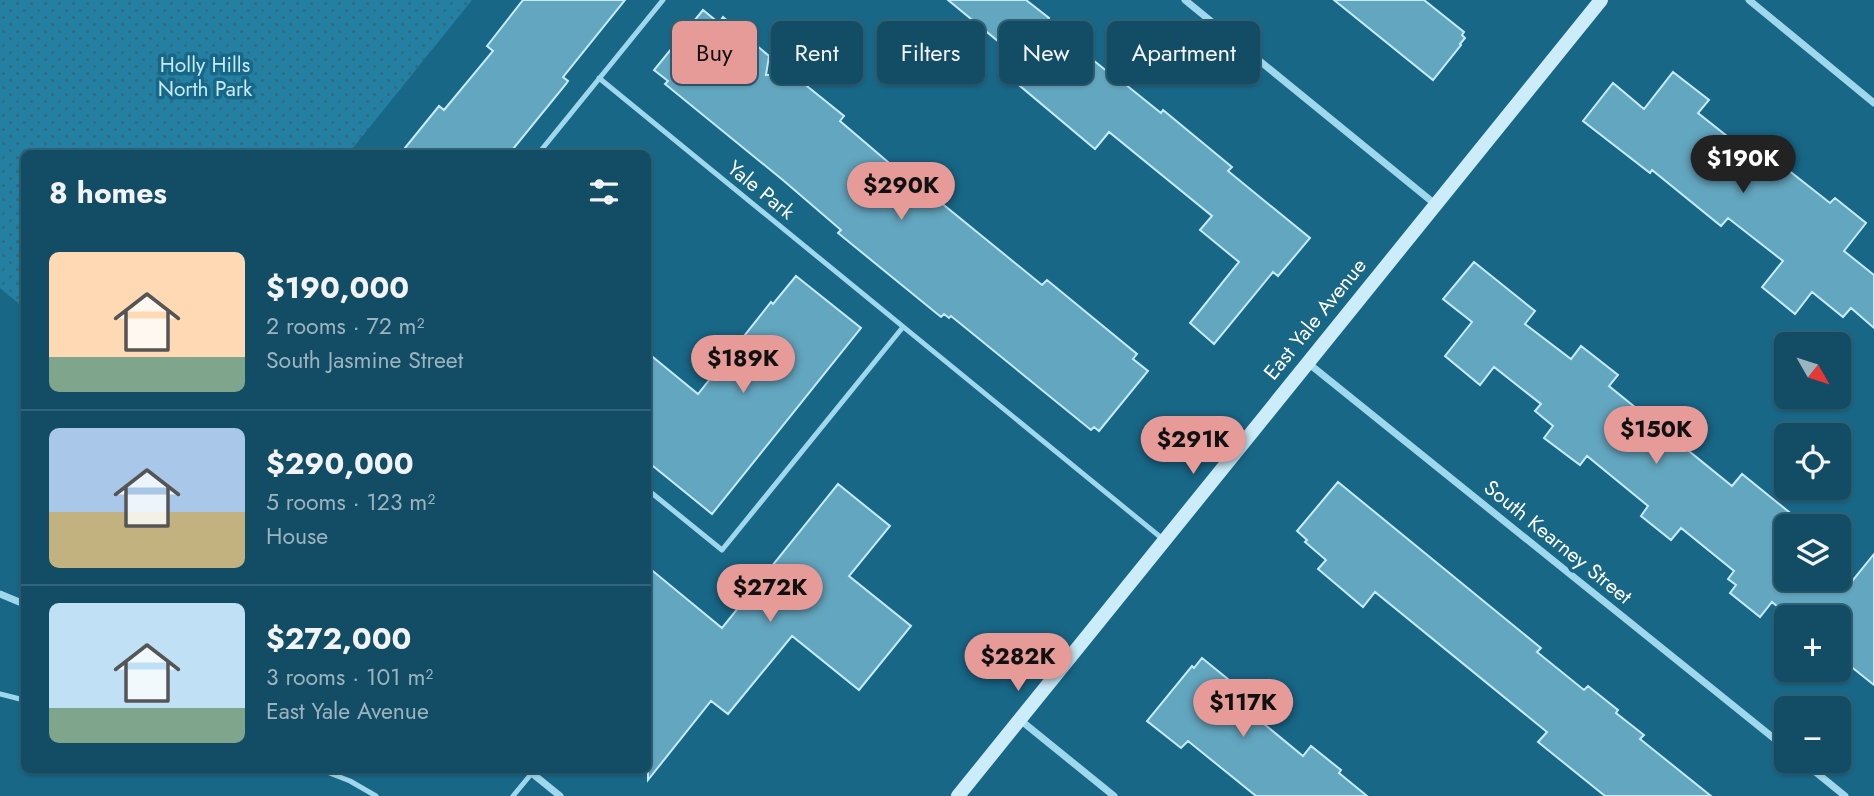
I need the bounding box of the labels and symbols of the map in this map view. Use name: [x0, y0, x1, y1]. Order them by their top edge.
park label: Holly Hills North Park: [158, 50, 253, 104]
pin: $190K: [1694, 136, 1792, 195]
street label: Yale Park: [721, 153, 802, 227]
pin: $290K: [852, 162, 950, 222]
street label: East Yale Avenue: [1257, 252, 1374, 386]
north arrow: [1774, 332, 1852, 410]
pin: $189K: [694, 336, 792, 395]
pin: $150K: [1607, 406, 1705, 466]
pin: $291K: [1144, 416, 1242, 476]
street label: South Kearney Street: [1477, 473, 1639, 611]
pin: $272K: [721, 564, 819, 624]
pin: $282K: [969, 634, 1067, 693]
pin: $117K: [1194, 680, 1292, 739]

